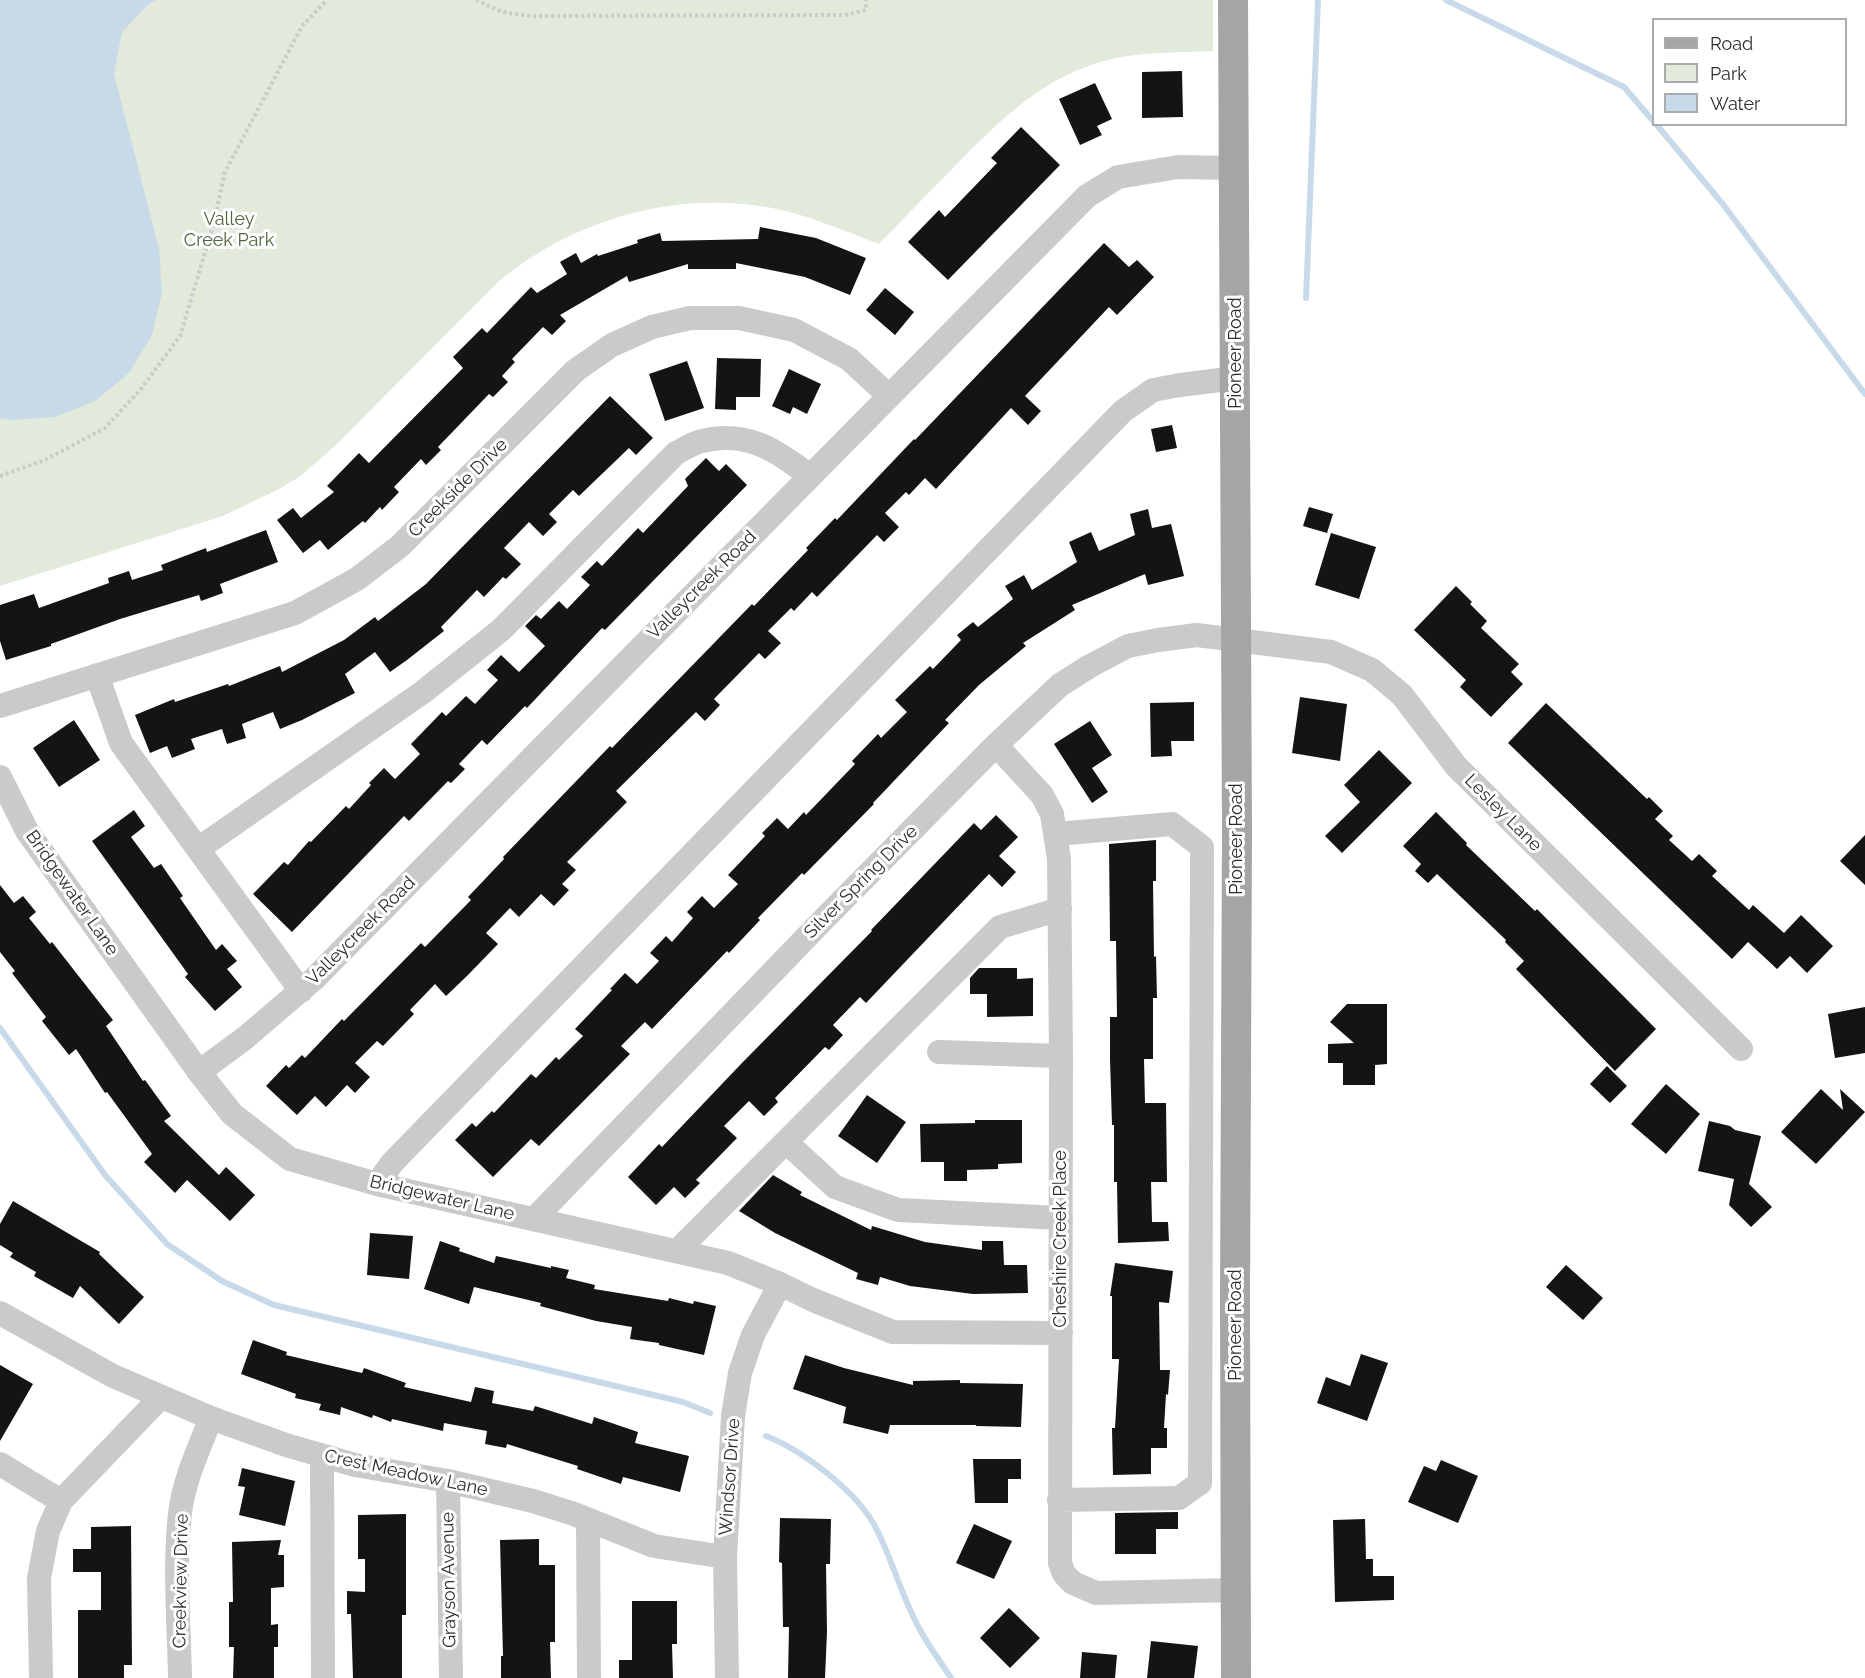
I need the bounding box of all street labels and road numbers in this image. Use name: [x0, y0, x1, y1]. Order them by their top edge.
street label: Pioneer Road: [1225, 297, 1247, 409]
street label: Creekside Drive: [404, 434, 512, 542]
street label: Valleycreek Road: [643, 526, 761, 644]
street label: Lesley Lane: [1460, 770, 1546, 856]
street label: Pioneer Road: [1226, 783, 1248, 895]
street label: Silver Spring Drive: [800, 821, 922, 943]
street label: Bridgewater Lane: [21, 826, 123, 960]
street label: Valleycreek Road: [302, 872, 420, 990]
street label: Cheshire Creek Place: [1050, 1150, 1072, 1328]
street label: Bridgewater Lane: [368, 1171, 516, 1225]
street label: Pioneer Road: [1225, 1269, 1247, 1381]
street label: Windsor Drive: [715, 1418, 745, 1536]
street label: Crest Meadow Lane: [322, 1445, 490, 1501]
street label: Grayson Avenue: [437, 1512, 461, 1648]
street label: Creekview Drive: [169, 1513, 193, 1649]

